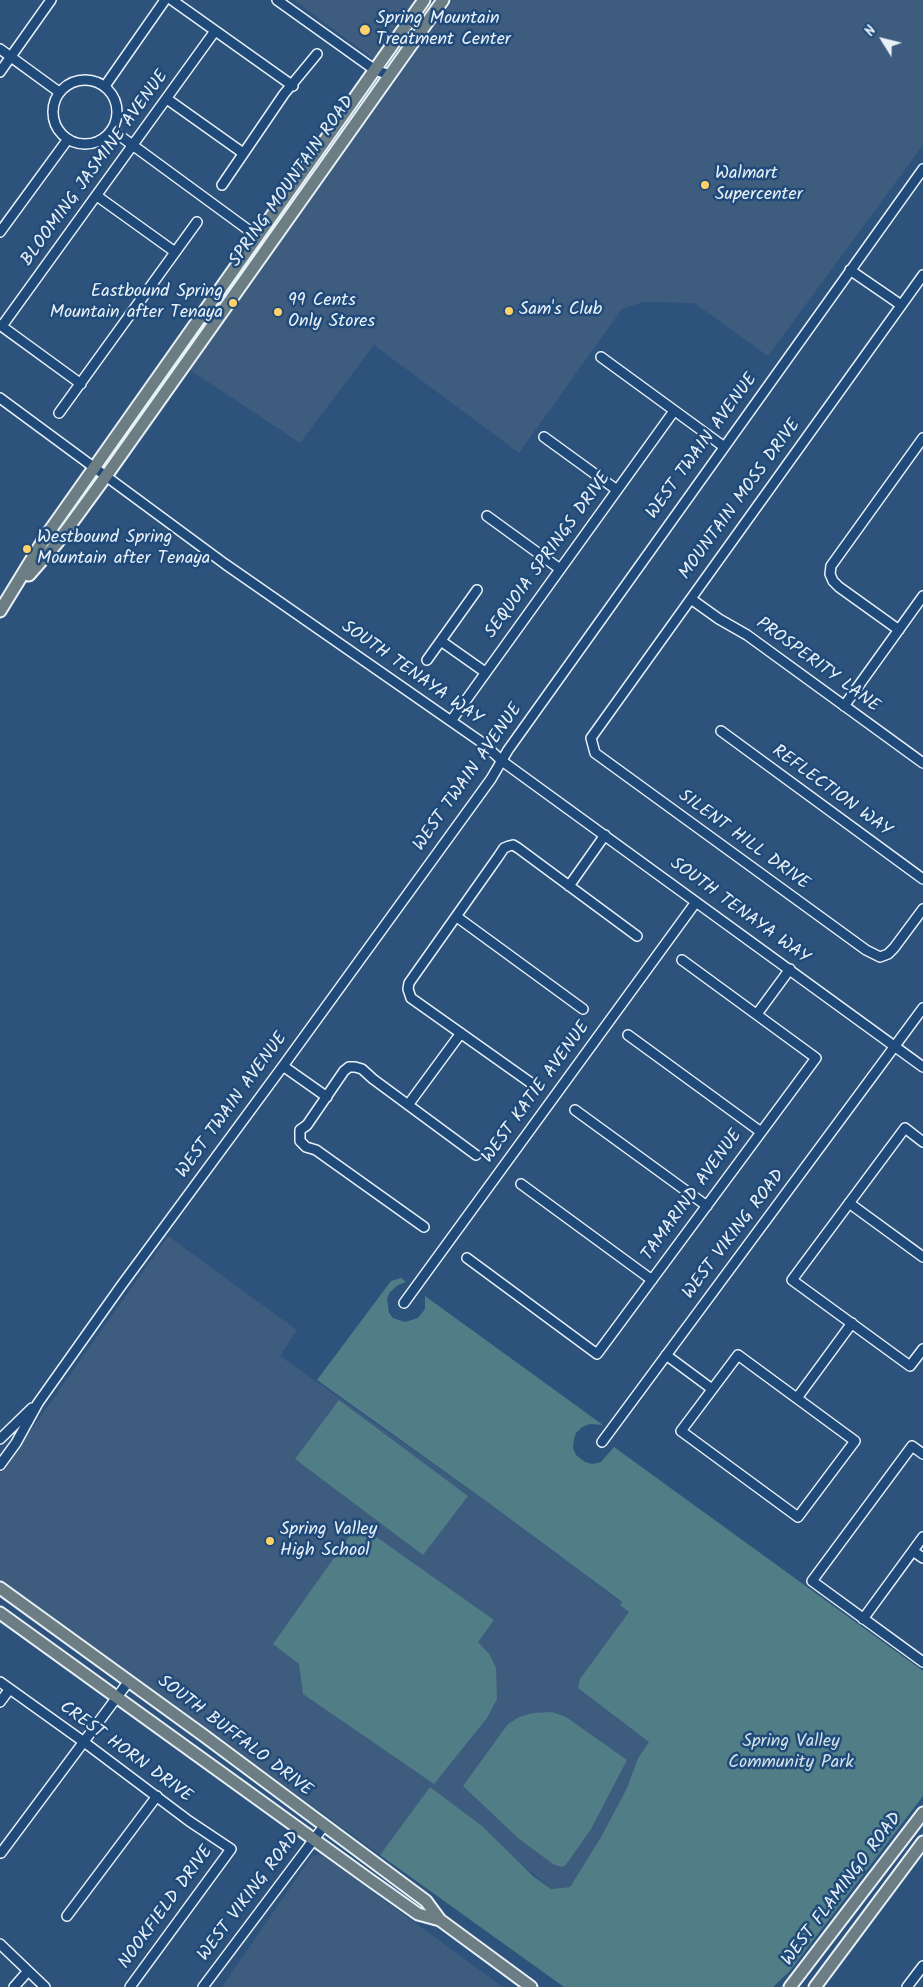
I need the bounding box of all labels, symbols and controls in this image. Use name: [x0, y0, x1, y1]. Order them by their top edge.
place label: Spring Mountain Treatment Center: [376, 9, 511, 52]
north arrow: [858, 15, 908, 65]
text: N: [859, 21, 882, 41]
marker: Spring Mountain Treatment Center: [358, 23, 372, 37]
street label: BLOOMING JASMINE AVENUE: [18, 67, 174, 271]
street label: SPRING MOUNTAIN ROAD: [226, 92, 360, 272]
place label: Walmart Supercenter: [715, 164, 803, 206]
marker: Walmart Supercenter: [699, 179, 711, 191]
place label: Eastbound Spring Mountain after Tenaya: [50, 282, 223, 324]
place label: 99 Cents Only Stores: [288, 291, 375, 334]
marker: Eastbound Spring Mountain after Tenaya: [227, 297, 239, 309]
place label: Sam's Club: [519, 300, 602, 322]
marker: Sam's Club: [503, 305, 515, 317]
marker: 99 Cents Only Stores: [272, 306, 284, 318]
street label: WEST TWAIN AVENUE: [643, 370, 763, 524]
street label: MOUNTAIN MOSS DRIVE: [676, 416, 806, 584]
street label: SEQUOIA SPRINGS DRIVE: [481, 469, 617, 643]
place label: Westbound Spring Mountain after Tenaya: [37, 528, 210, 570]
marker: Westbound Spring Mountain after Tenaya: [21, 543, 33, 555]
street label: PROSPERITY LANE: [751, 614, 883, 718]
street label: SOUTH TENAYA WAY: [336, 617, 486, 731]
street label: WEST TWAIN AVENUE: [410, 700, 528, 856]
street label: REFLECTION WAY: [767, 741, 895, 843]
street label: SILENT HILL DRIVE: [673, 786, 813, 896]
street label: SOUTH TENAYA WAY: [665, 854, 813, 970]
street label: WEST KATIE AVENUE: [478, 1018, 596, 1168]
street label: WEST TWAIN AVENUE: [173, 1029, 293, 1183]
street label: TAMARIND AVENUE: [638, 1126, 748, 1266]
street label: WEST VIKING ROAD: [679, 1166, 791, 1304]
place label: Spring Valley High School: [280, 1520, 377, 1562]
marker: Spring Valley High School: [264, 1535, 276, 1547]
street label: SOUTH BUFFALO DRIVE: [152, 1672, 316, 1802]
street label: CREST HORN DRIVE: [54, 1698, 196, 1808]
park label: Spring Valley Community Park: [728, 1732, 854, 1775]
street label: WEST FLAMINGO ROAD: [778, 1809, 908, 1971]
street label: WEST VIKING ROAD: [194, 1828, 306, 1966]
street label: NOOKFIELD DRIVE: [115, 1842, 219, 1974]

